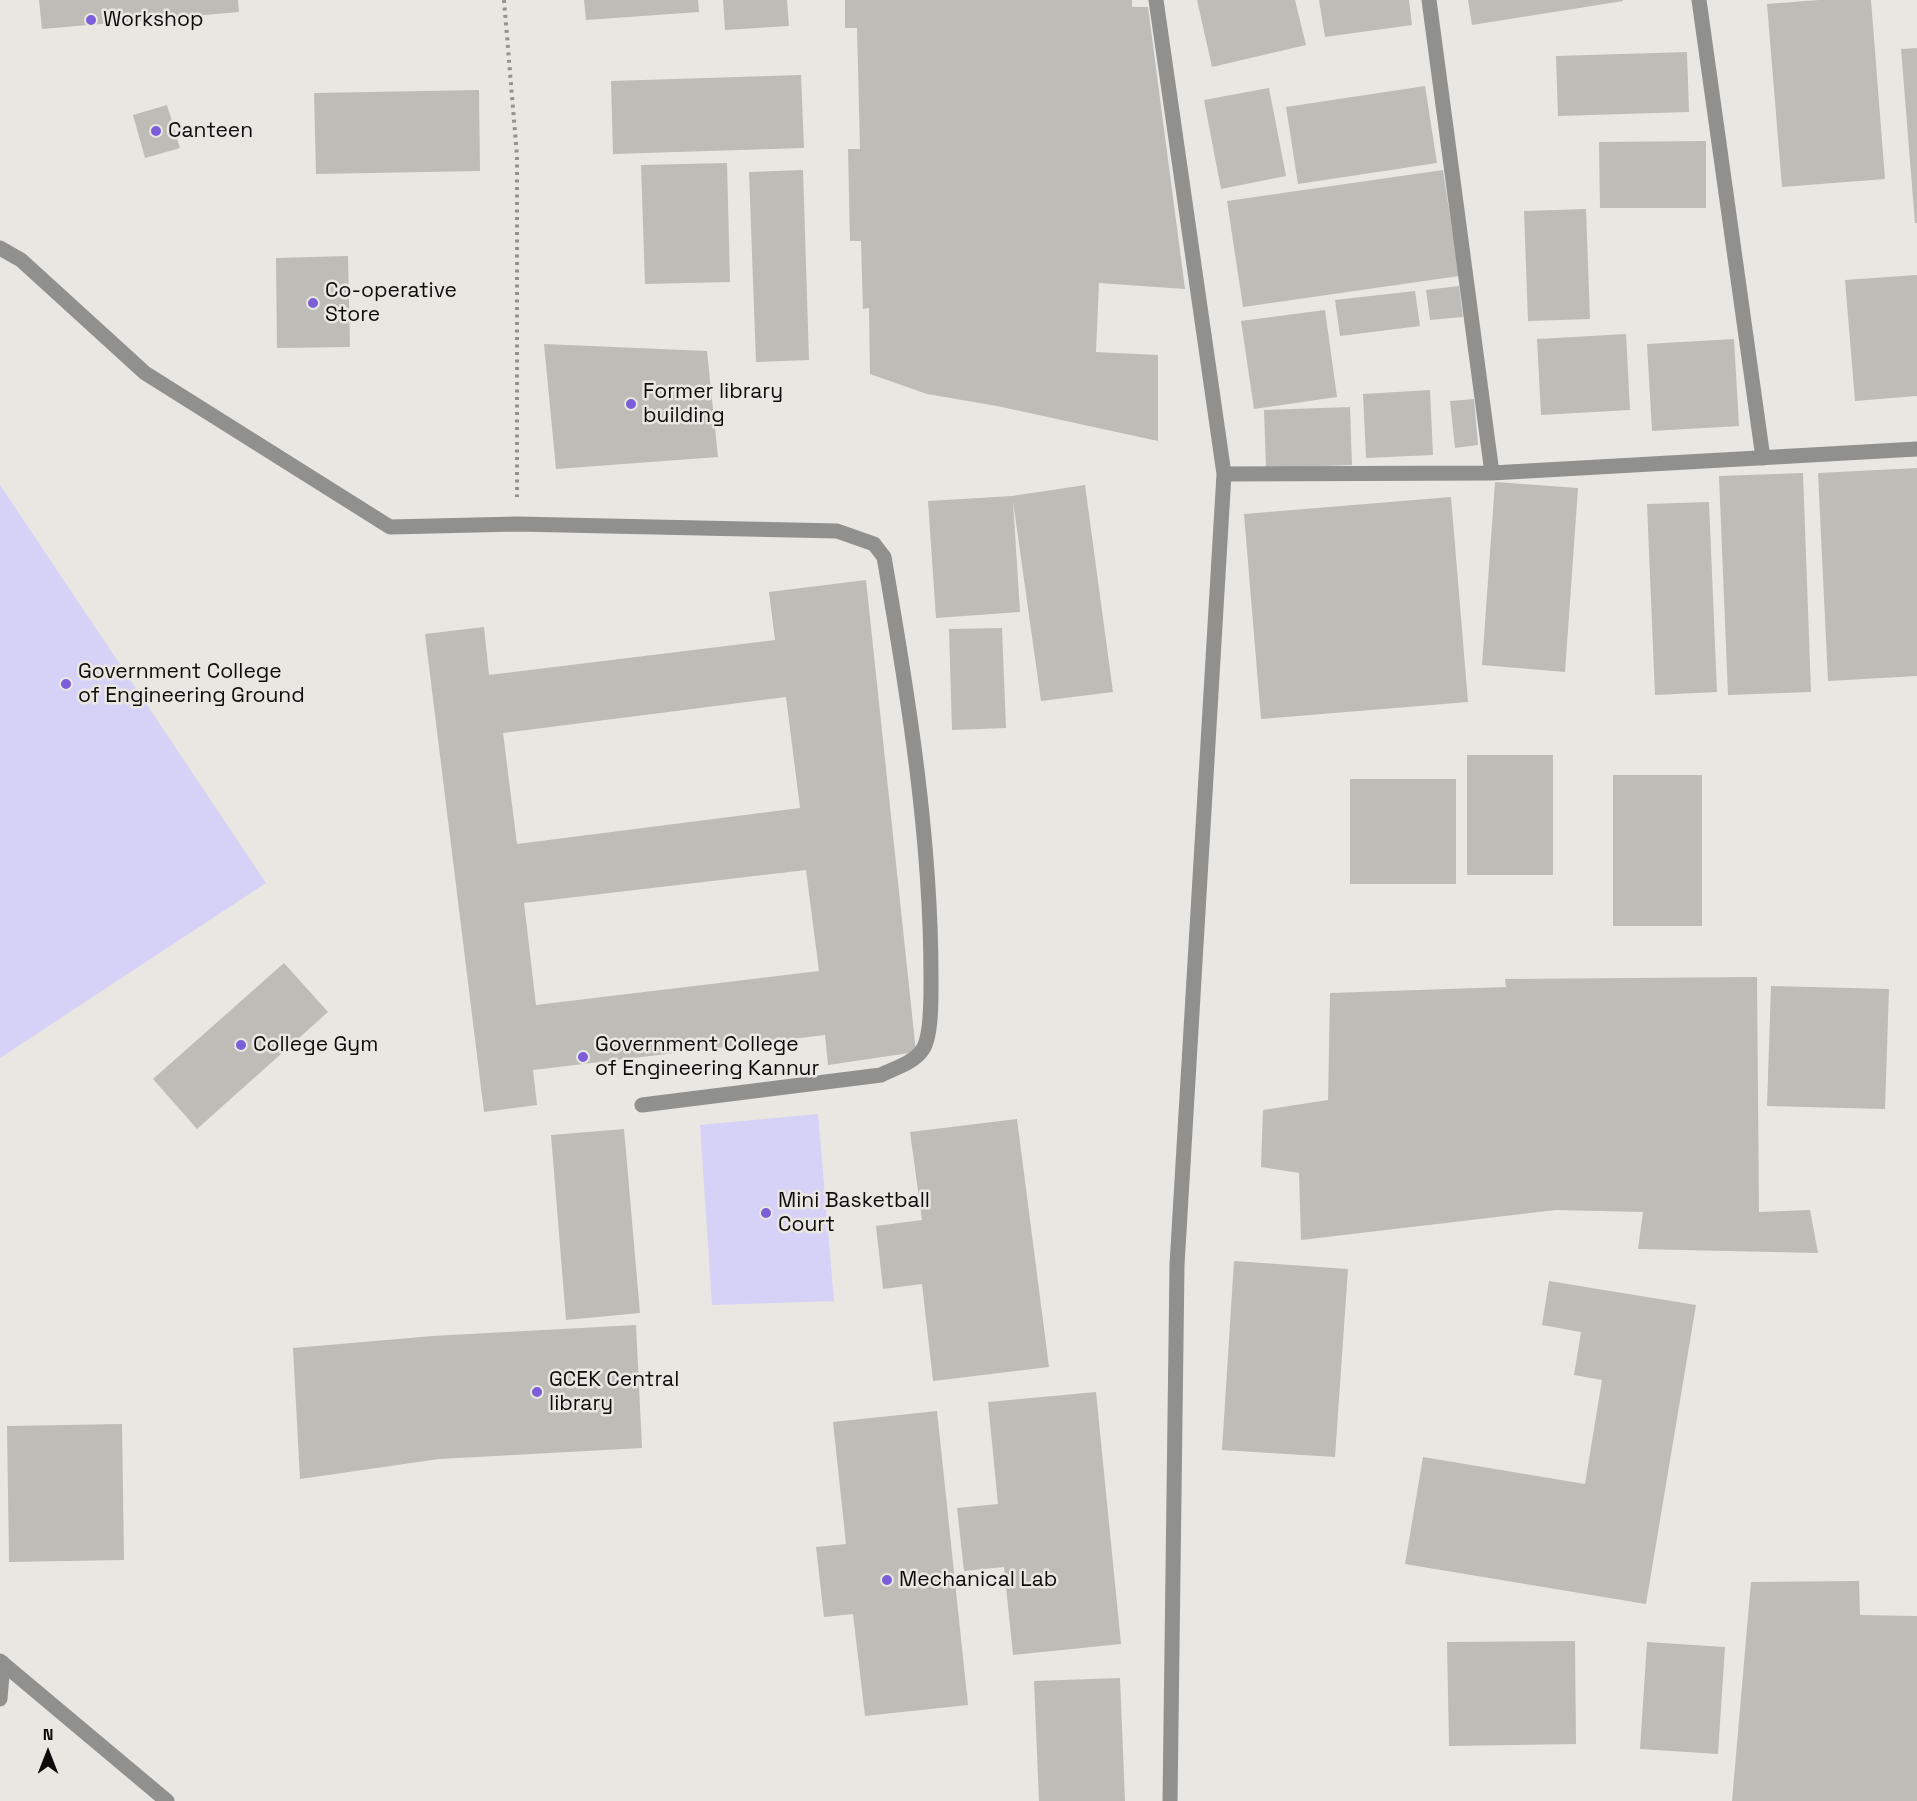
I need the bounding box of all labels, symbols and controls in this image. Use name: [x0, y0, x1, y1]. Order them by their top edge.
place label: Workshop: [103, 7, 203, 33]
marker: Workshop: [84, 13, 98, 27]
place label: Canteen: [168, 118, 253, 144]
marker: Canteen: [149, 124, 163, 138]
place label: Co-operative Store: [325, 278, 457, 328]
marker: Co-operative Store: [306, 296, 320, 310]
place label: Former library building: [643, 379, 783, 429]
marker: Former library building: [624, 397, 638, 411]
place label: Government College of Engineering Ground: [78, 659, 305, 709]
marker: Government College of Engineering Ground: [59, 677, 73, 691]
place label: College Gym: [253, 1032, 378, 1058]
place label: Government College of Engineering Kannur: [595, 1032, 819, 1082]
marker: College Gym: [234, 1038, 248, 1052]
marker: Government College of Engineering Kannur: [576, 1050, 590, 1064]
place label: Mini Basketball Court: [778, 1188, 930, 1238]
marker: Mini Basketball Court: [759, 1206, 773, 1220]
place label: GCEK Central library: [549, 1367, 679, 1417]
marker: GCEK Central library: [530, 1385, 544, 1399]
place label: Mechanical Lab: [899, 1567, 1057, 1593]
marker: Mechanical Lab: [880, 1573, 894, 1587]
north arrow: [18, 1723, 78, 1783]
text: N: [43, 1724, 53, 1745]

